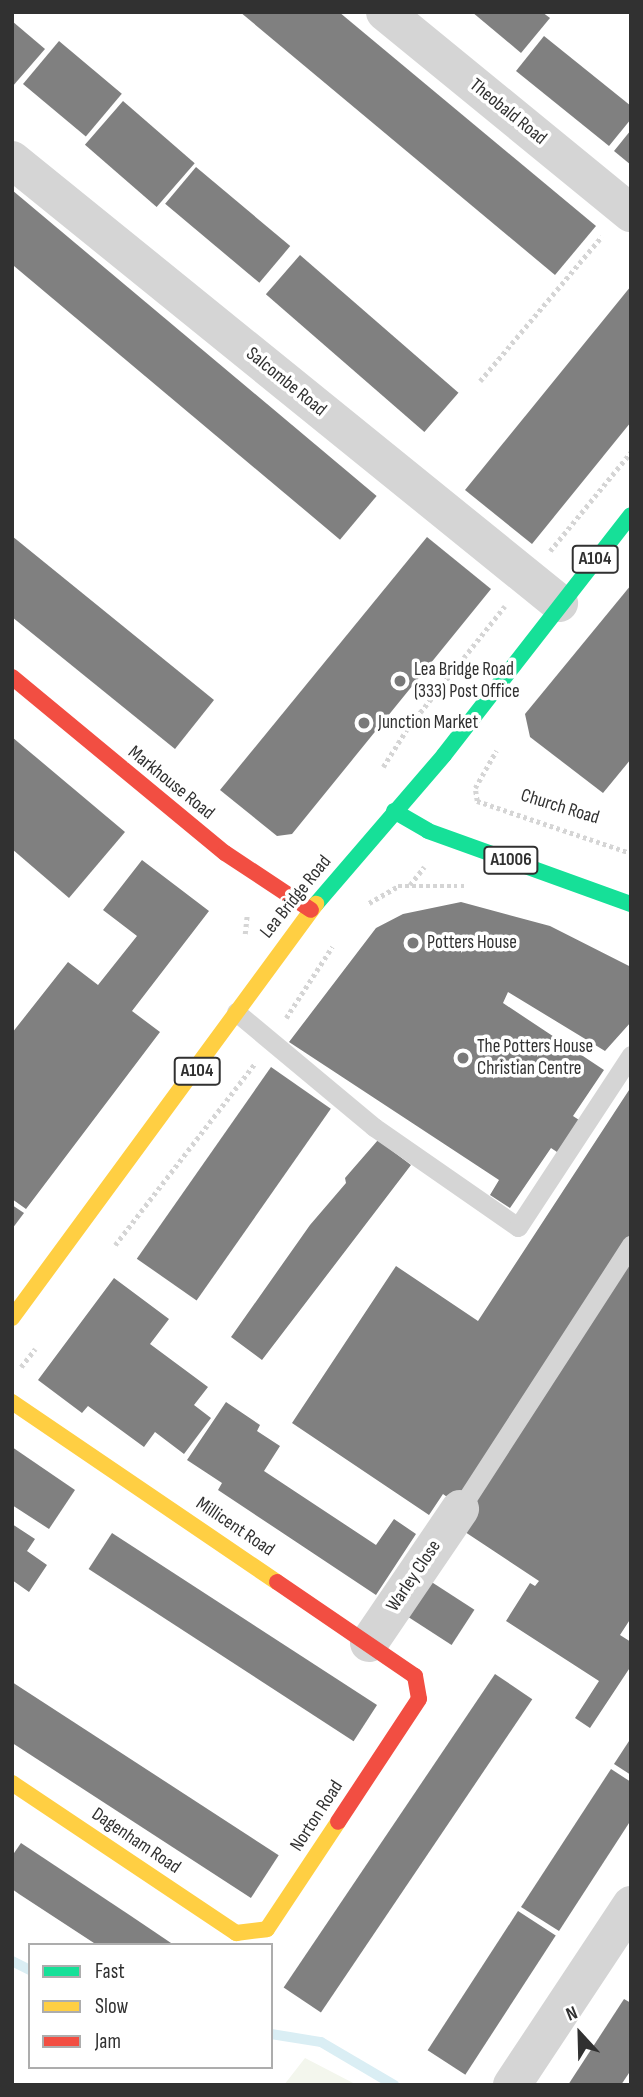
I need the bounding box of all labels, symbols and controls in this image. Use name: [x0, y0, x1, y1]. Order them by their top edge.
street label: Theobald Road: [465, 74, 551, 150]
street label: Salcombe Road: [241, 343, 331, 421]
road number: A104: [570, 544, 620, 574]
place label: Lea Bridge Road (333) Post Office: [414, 659, 520, 703]
marker: Lea Bridge Road (333) Post Office: [392, 673, 408, 689]
place label: Junction Market: [378, 712, 478, 734]
marker: Junction Market: [356, 715, 372, 731]
street label: Markhouse Road: [123, 741, 219, 825]
street label: Church Road: [518, 784, 602, 830]
road number: A1006: [483, 846, 539, 874]
street label: Lea Bridge Road: [256, 851, 336, 943]
place label: Potters House: [427, 932, 517, 954]
marker: Potters House: [405, 935, 421, 951]
place label: The Potters House Christian Centre: [477, 1036, 593, 1080]
marker: The Potters House Christian Centre: [455, 1050, 471, 1066]
road number: A104: [172, 1056, 222, 1086]
street label: Millicent Road: [191, 1492, 279, 1562]
street label: Warley Close: [382, 1536, 446, 1616]
street label: Norton Road: [286, 1776, 348, 1856]
street label: Dagenham Road: [87, 1803, 185, 1879]
legend: [28, 1943, 273, 2069]
text: Fast: [95, 1959, 125, 1984]
text: Slow: [95, 1994, 128, 2019]
north arrow: [545, 1999, 615, 2069]
text: N: [563, 2002, 581, 2027]
text: Jam: [95, 2029, 121, 2054]

